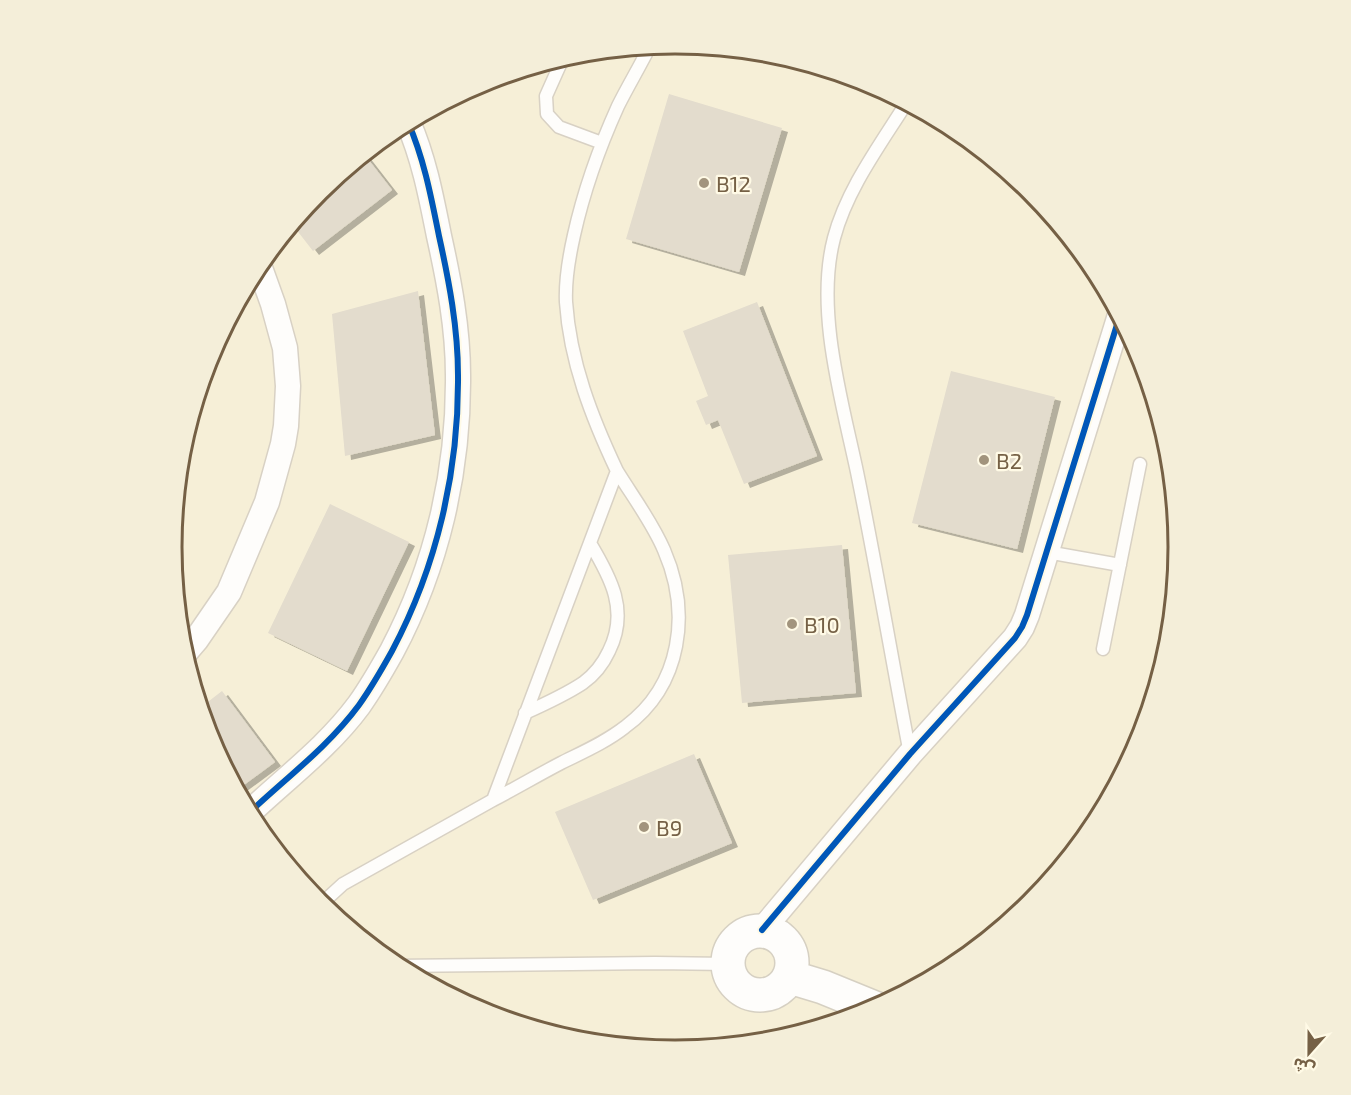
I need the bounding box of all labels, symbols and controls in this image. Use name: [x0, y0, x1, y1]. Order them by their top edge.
place label: B12: [716, 170, 751, 196]
marker: B12: [697, 176, 711, 190]
place label: B2: [996, 447, 1022, 473]
marker: B2: [977, 453, 991, 467]
place label: B10: [804, 611, 840, 637]
marker: B10: [785, 617, 799, 631]
place label: B9: [656, 814, 682, 840]
marker: B9: [637, 820, 651, 834]
north arrow: [1279, 1023, 1339, 1083]
text: ش: [1290, 1054, 1317, 1080]

